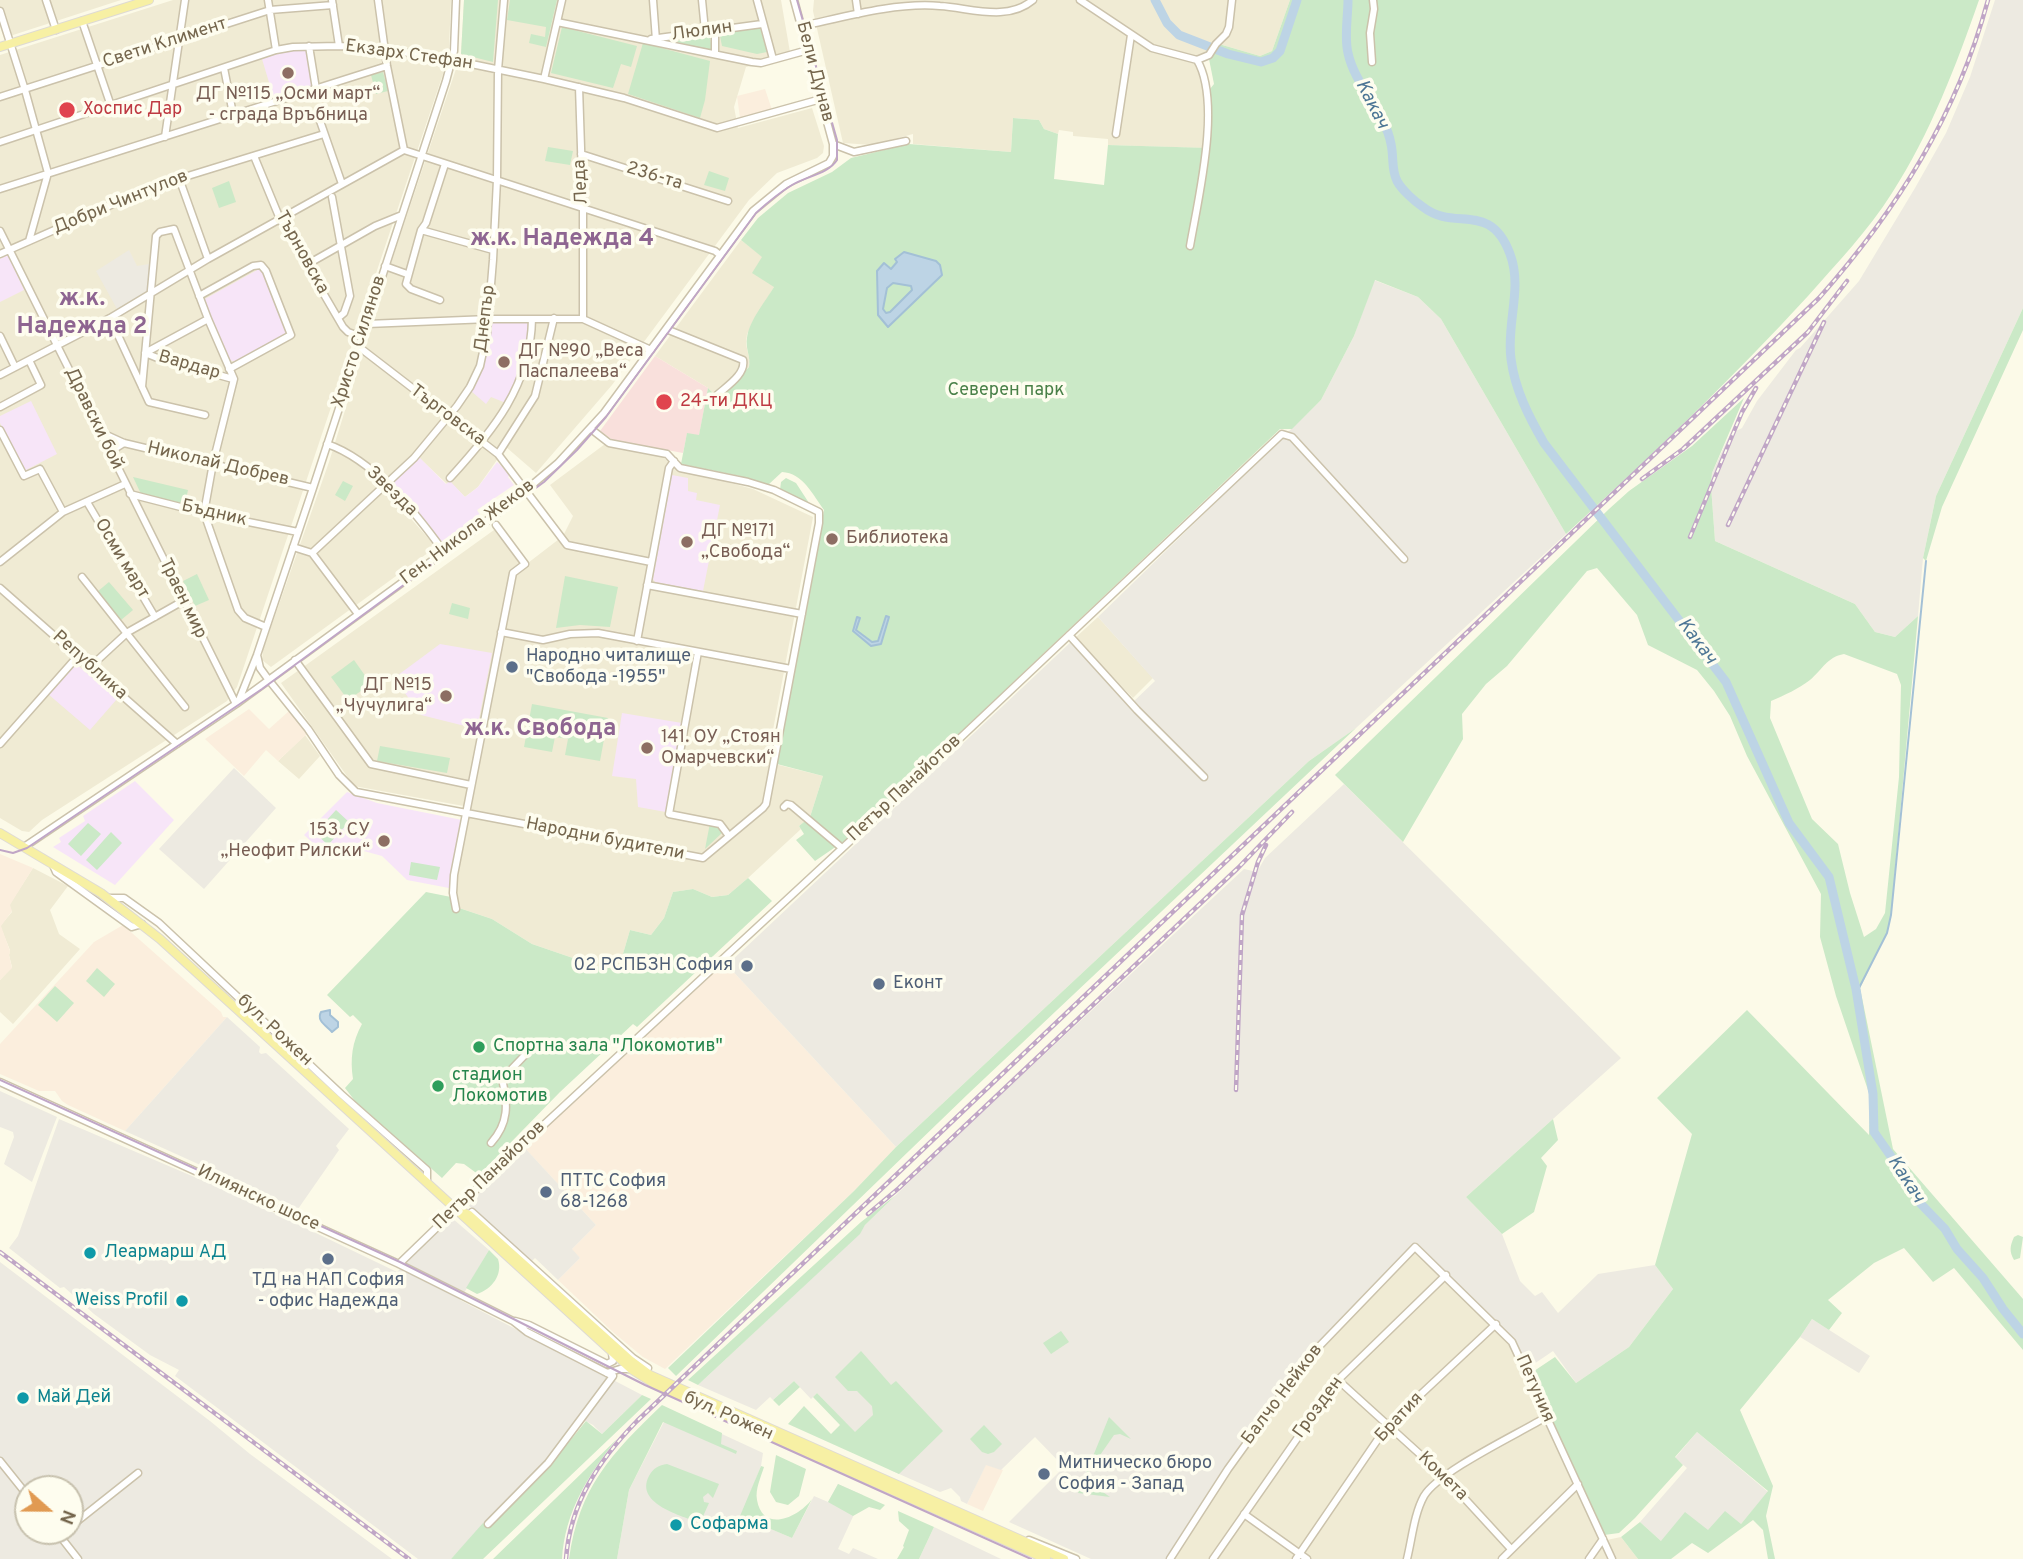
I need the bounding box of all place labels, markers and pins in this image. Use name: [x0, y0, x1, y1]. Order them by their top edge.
marker: ДГ №115 „Осми март“ - сграда Връбница: [280, 65, 296, 81]
place label: ДГ №115 „Осми март“ - сграда Връбница: [196, 84, 380, 126]
place label: Хоспис Дар: [83, 99, 182, 121]
marker: Хоспис Дар: [57, 100, 77, 120]
place label: ДГ №90 „Веса Паспалеева“: [518, 341, 643, 384]
marker: ДГ №90 „Веса Паспалеева“: [496, 354, 512, 370]
place label: 24-ти ДКЦ: [680, 391, 773, 413]
marker: 24-ти ДКЦ: [654, 392, 674, 412]
place label: ДГ №171 „Свобода“: [701, 521, 790, 564]
place label: Библиотека: [846, 528, 948, 550]
marker: Библиотека: [824, 531, 840, 547]
marker: ДГ №171 „Свобода“: [679, 534, 695, 550]
place label: Народно читалище "Свобода -1955": [526, 646, 691, 688]
marker: Народно читалище "Свобода -1955": [504, 659, 520, 675]
place label: ДГ №15 „Чучулига“: [336, 675, 432, 718]
marker: ДГ №15 „Чучулига“: [438, 688, 454, 704]
place label: 141. ОУ „Стоян Омарчевски“: [661, 727, 781, 770]
marker: 141. ОУ „Стоян Омарчевски“: [639, 740, 655, 756]
place label: 153. СУ „Неофит Рилски“: [221, 820, 370, 862]
marker: 153. СУ „Неофит Рилски“: [376, 833, 392, 849]
place label: 02 РСПБЗН София: [574, 955, 733, 977]
marker: 02 РСПБЗН София: [739, 958, 755, 974]
place label: Еконт: [893, 973, 943, 995]
marker: Еконт: [871, 976, 887, 992]
place label: Спортна зала "Локомотив": [493, 1036, 723, 1058]
marker: Спортна зала "Локомотив": [471, 1039, 487, 1055]
place label: стадион Локомотив: [452, 1065, 548, 1108]
marker: стадион Локомотив: [430, 1078, 446, 1094]
place label: ПТТС София 68-1268: [560, 1171, 666, 1214]
marker: ПТТС София 68-1268: [538, 1184, 554, 1200]
place label: Леармарш АД: [104, 1242, 226, 1264]
marker: Леармарш АД: [82, 1245, 98, 1261]
marker: ТД на НАП София - офис Надежда: [320, 1251, 336, 1267]
place label: ТД на НАП София - офис Надежда: [252, 1270, 404, 1312]
place label: Weiss Profil: [75, 1290, 168, 1312]
marker: Weiss Profil: [174, 1293, 190, 1309]
place label: Май Дей: [37, 1387, 111, 1409]
marker: Май Дей: [15, 1390, 31, 1406]
place label: Митническо бюро София - Запад: [1058, 1453, 1212, 1496]
marker: Митническо бюро София - Запад: [1036, 1466, 1052, 1482]
place label: Софарма: [690, 1514, 768, 1536]
marker: Софарма: [668, 1517, 684, 1533]

